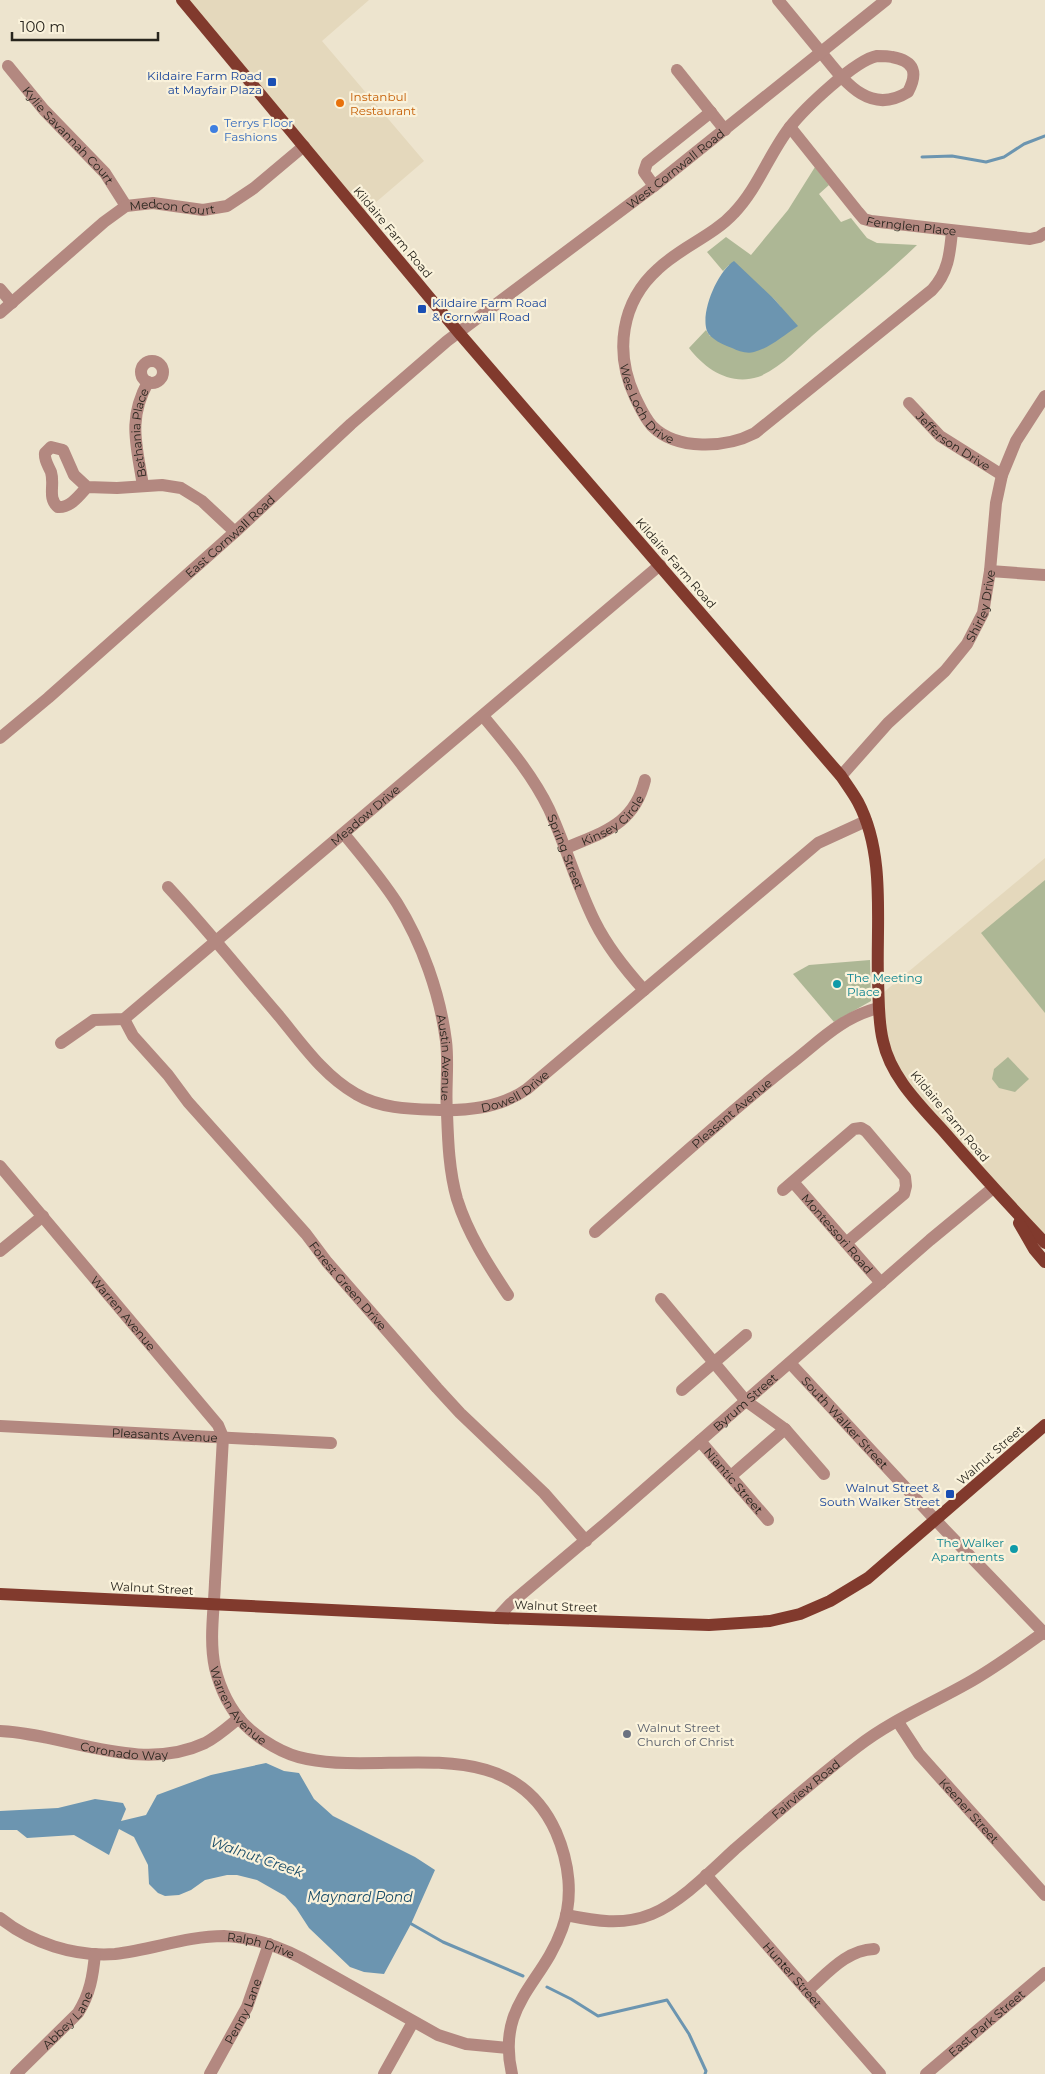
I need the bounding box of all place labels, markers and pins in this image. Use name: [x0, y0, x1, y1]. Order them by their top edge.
place label: Kildaire Farm Road at Mayfair Plaza: [147, 68, 262, 97]
marker: Kildaire Farm Road at Mayfair Plaza: [266, 76, 278, 88]
place label: Instanbul Restaurant: [350, 89, 416, 118]
marker: Instanbul Restaurant: [334, 97, 346, 109]
place label: Terrys Floor Fashions: [224, 115, 293, 144]
marker: Terrys Floor Fashions: [208, 123, 220, 135]
place label: Kildaire Farm Road & Cornwall Road: [432, 295, 547, 324]
marker: Kildaire Farm Road & Cornwall Road: [416, 303, 428, 315]
place label: The Meeting Place: [847, 970, 923, 999]
marker: The Meeting Place: [831, 978, 843, 990]
place label: Walnut Street & South Walker Street: [820, 1480, 940, 1509]
marker: Walnut Street & South Walker Street: [944, 1488, 956, 1500]
place label: The Walker Apartments: [932, 1535, 1004, 1564]
marker: The Walker Apartments: [1008, 1543, 1020, 1555]
place label: Walnut Street Church of Christ: [637, 1720, 734, 1749]
marker: Walnut Street Church of Christ: [621, 1728, 633, 1740]

